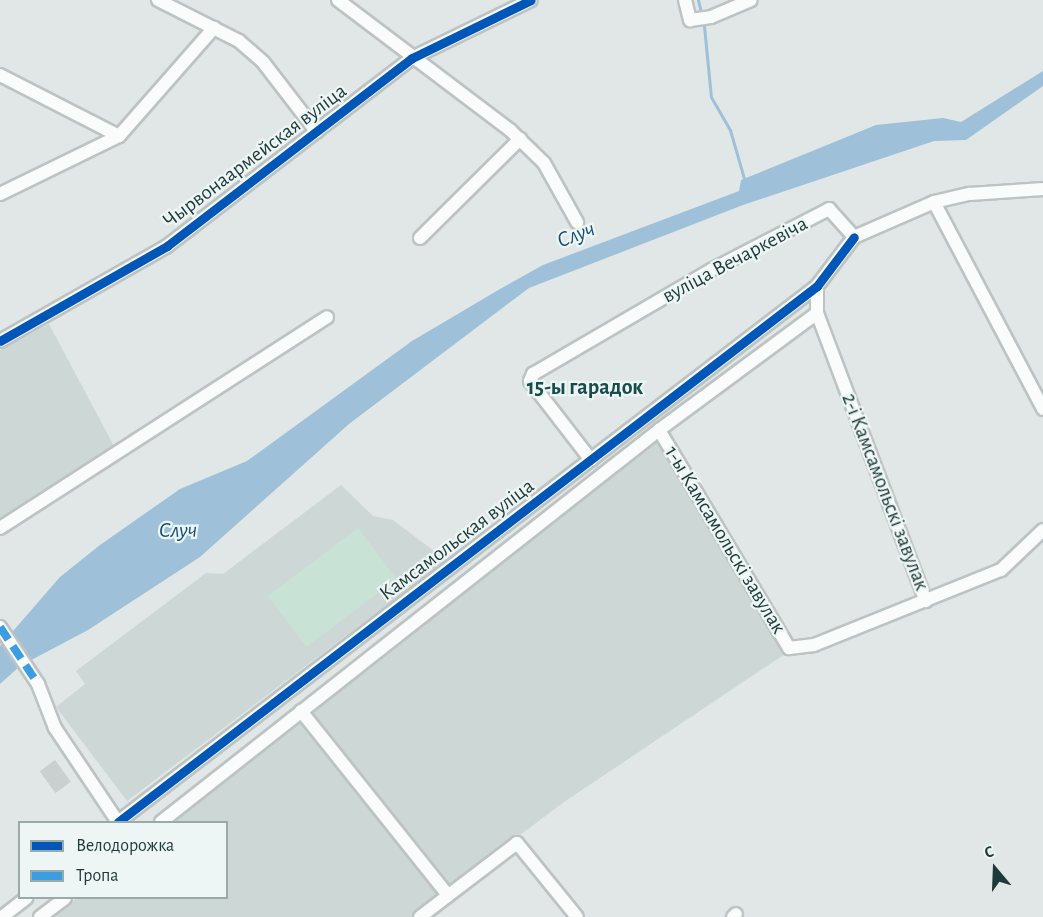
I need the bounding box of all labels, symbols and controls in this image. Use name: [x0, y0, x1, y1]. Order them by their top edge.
street label: Чырвонаармейская вуліца: [158, 79, 352, 233]
street label: вуліца Вечаркевіча: [658, 211, 812, 309]
water label: Случ: [553, 216, 599, 254]
district label: 15-ы гарадок: [527, 375, 643, 401]
street label: 2-і Камсамольскі завулак: [836, 390, 934, 594]
street label: 1-ы Камсамольскі завулак: [659, 441, 791, 639]
street label: Камсамольская вуліца: [375, 474, 539, 606]
water label: Случ: [159, 518, 197, 544]
legend: [18, 821, 228, 899]
text: Велодорожка: [76, 837, 174, 855]
north arrow: [965, 839, 1025, 899]
text: С: [982, 843, 996, 861]
text: Тропа: [76, 867, 119, 885]

